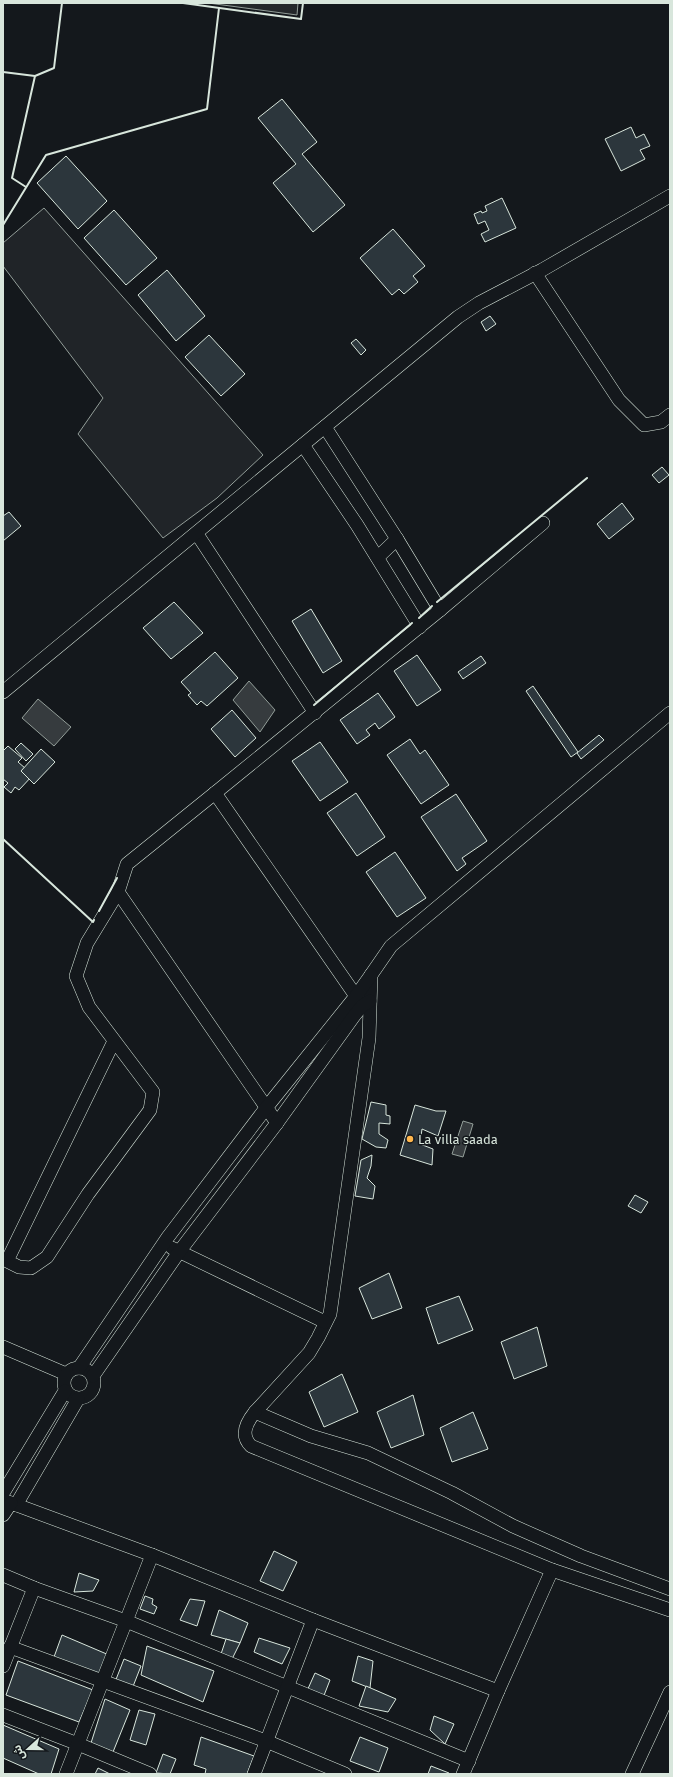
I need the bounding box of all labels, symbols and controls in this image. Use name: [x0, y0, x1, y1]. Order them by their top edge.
place label: La villa saada: [418, 1132, 498, 1147]
marker: La villa saada: [405, 1134, 415, 1144]
north arrow: [8, 1729, 48, 1769]
text: ش: [10, 1743, 28, 1762]

